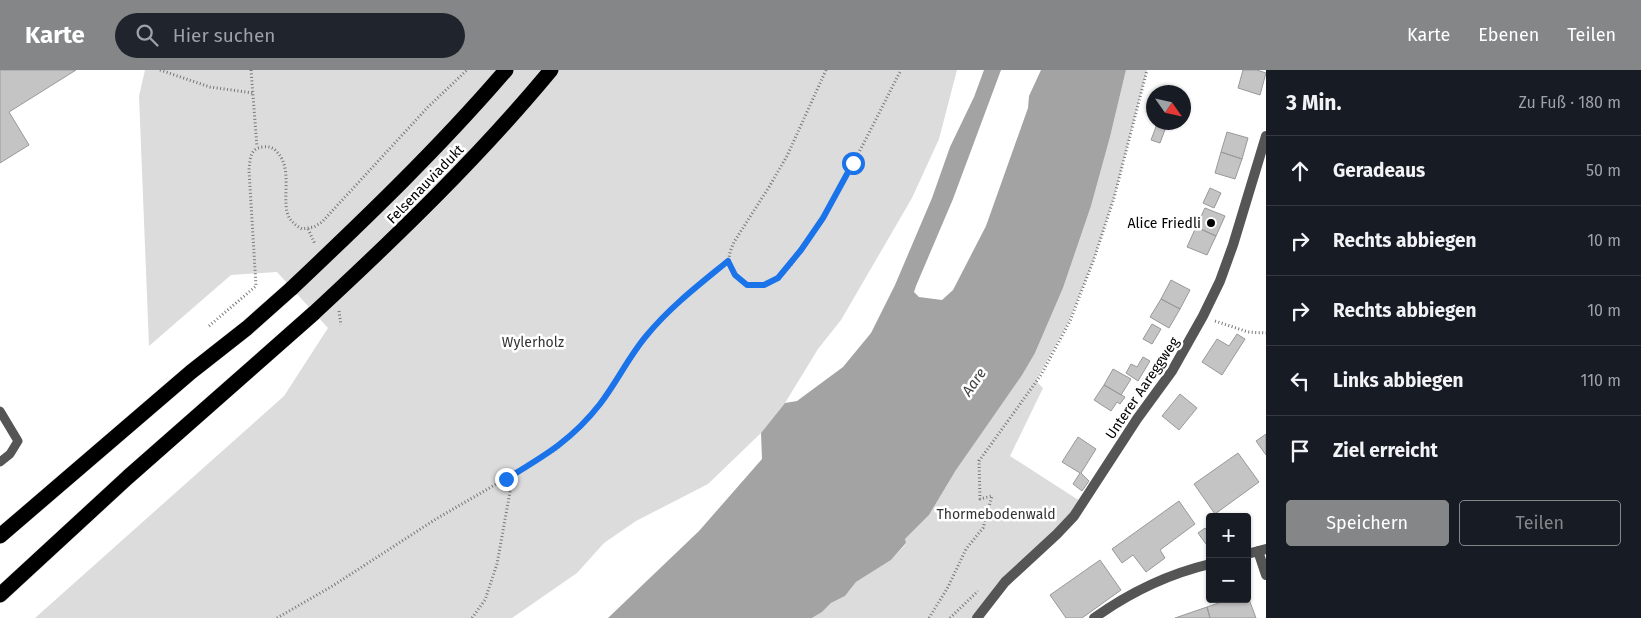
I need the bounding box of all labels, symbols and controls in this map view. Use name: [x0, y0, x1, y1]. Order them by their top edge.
search box: [115, 13, 465, 58]
text: Karte: [25, 21, 85, 49]
icon: search: [133, 21, 161, 49]
text: Hier suchen: [173, 24, 275, 47]
text: Karte: [1407, 24, 1450, 46]
text: Ebenen: [1478, 24, 1539, 46]
text: Teilen: [1567, 24, 1616, 46]
north arrow: [1146, 85, 1191, 130]
text: 3 Min.: [1286, 90, 1341, 116]
text: Zu Fuß · 180 m: [1518, 93, 1621, 112]
street label: Felsenauviadukt: [383, 141, 468, 227]
route start: [842, 152, 865, 175]
icon: ahead: [1286, 157, 1314, 185]
text: Geradeaus: [1333, 159, 1425, 182]
text: 50 m: [1586, 161, 1621, 180]
place label: Alice Friedli: [1127, 215, 1201, 232]
marker: Alice Friedli: [1205, 217, 1217, 229]
icon: right: [1286, 227, 1314, 255]
text: Rechts abbiegen: [1333, 229, 1476, 252]
text: 10 m: [1587, 231, 1621, 250]
icon: right: [1286, 297, 1314, 325]
text: Rechts abbiegen: [1333, 299, 1476, 322]
text: 10 m: [1587, 301, 1621, 320]
street label: Unterer Aareggweg: [1102, 333, 1183, 443]
park label: Wylerholz: [502, 334, 564, 351]
water label: Aare: [957, 364, 990, 400]
icon: left: [1286, 367, 1314, 395]
text: Links abbiegen: [1333, 369, 1464, 392]
text: 110 m: [1580, 371, 1621, 390]
icon: arrive: [1286, 437, 1314, 465]
text: Ziel erreicht: [1333, 439, 1438, 462]
route end: [495, 468, 518, 491]
button: Speichern: [1286, 500, 1449, 546]
button: Teilen: [1459, 500, 1621, 546]
park label: Thormebodenwald: [936, 506, 1056, 523]
map controls: [1206, 513, 1251, 603]
button: +: [1206, 513, 1251, 558]
button: −: [1206, 558, 1251, 603]

